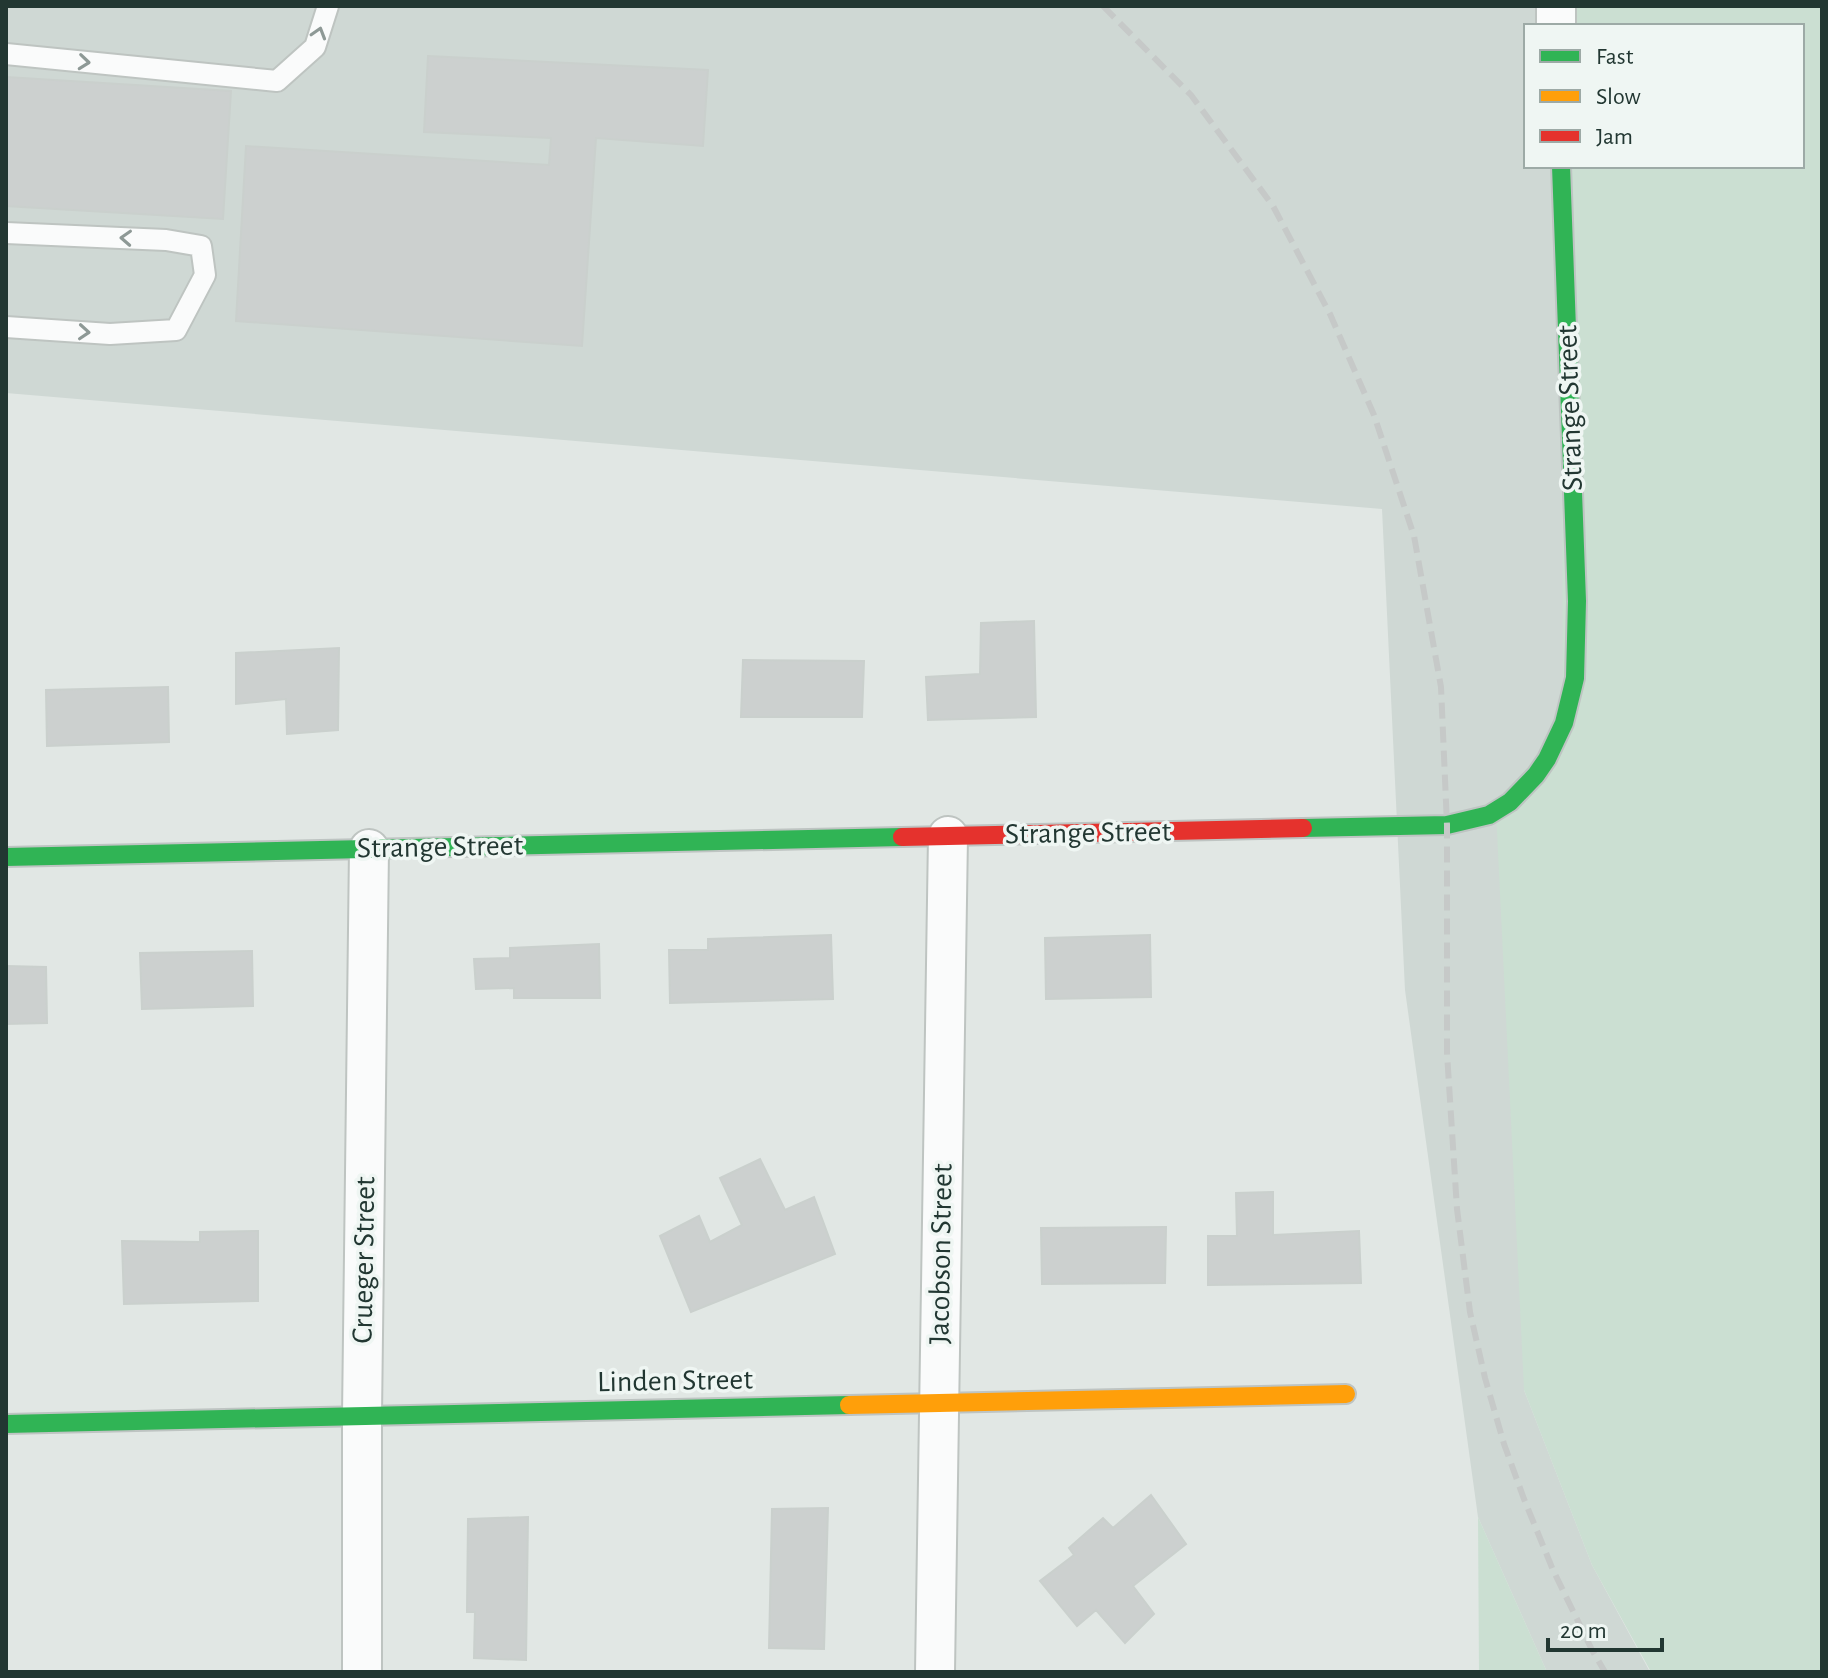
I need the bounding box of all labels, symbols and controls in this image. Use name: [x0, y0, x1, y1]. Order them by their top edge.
legend: [1524, 24, 1804, 168]
one-way arrow: [310, 27, 326, 41]
text: Fast: [1596, 45, 1634, 69]
one-way arrow: [78, 53, 91, 70]
text: Slow: [1596, 85, 1641, 109]
text: Jam: [1596, 125, 1633, 149]
one-way arrow: [119, 230, 132, 247]
one-way arrow: [78, 323, 91, 340]
street label: Strange Street: [1552, 324, 1588, 492]
street label: Strange Street: [1005, 817, 1172, 849]
street label: Strange Street: [357, 831, 524, 863]
street label: Jacobson Street: [924, 1163, 958, 1345]
street label: Crueger Street: [348, 1176, 380, 1344]
street label: Linden Street: [597, 1365, 753, 1397]
scale bar: [1548, 1602, 1662, 1652]
text: 20 m: [1560, 1619, 1607, 1643]

